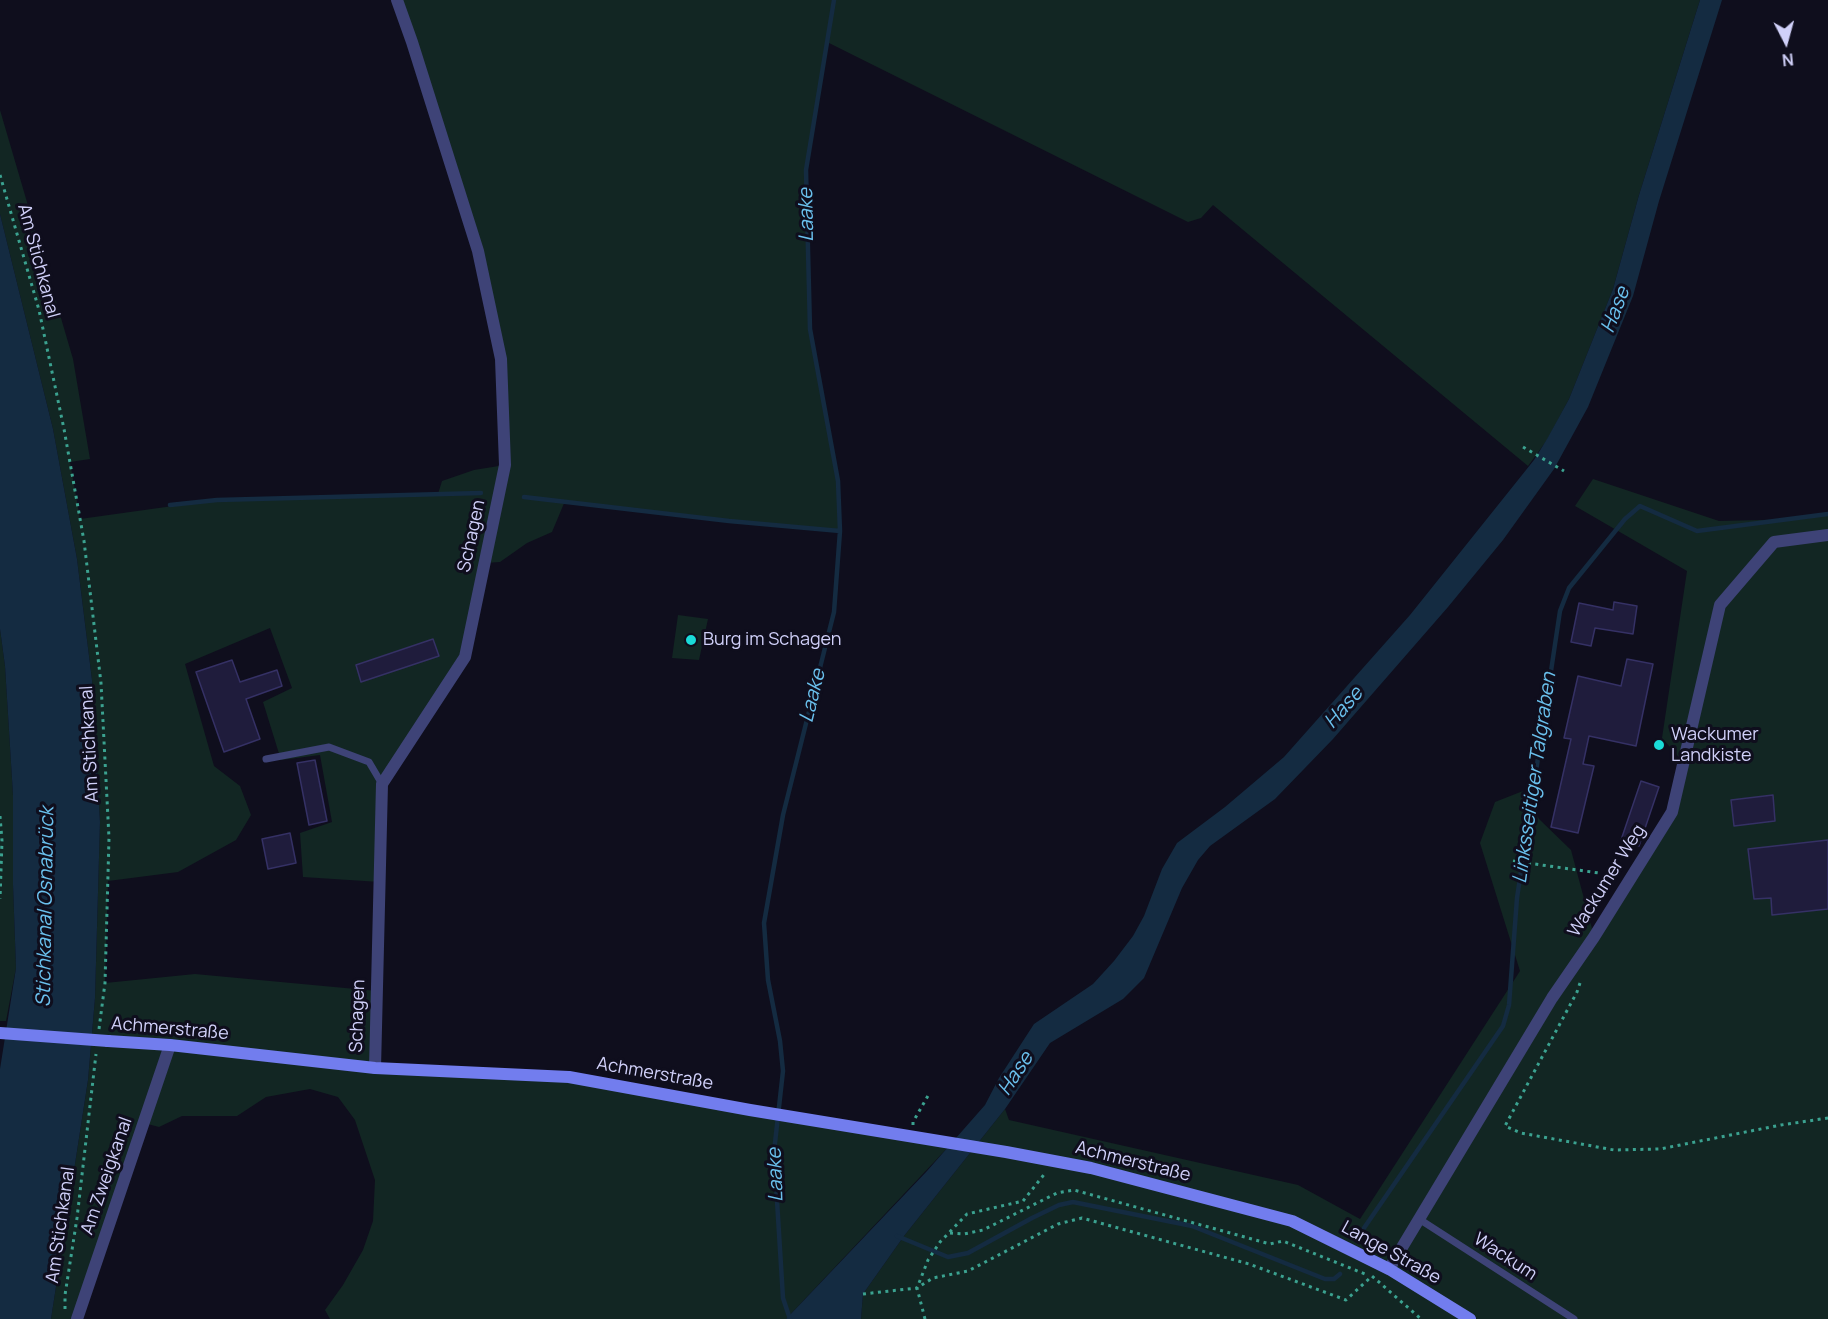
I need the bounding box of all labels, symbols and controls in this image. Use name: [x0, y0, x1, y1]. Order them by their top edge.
north arrow: [1756, 12, 1816, 72]
text: N: [1781, 48, 1795, 71]
water label: Laake: [795, 188, 819, 242]
street label: Am Stichkanal: [12, 202, 64, 320]
water label: Hase: [1596, 284, 1636, 336]
street label: Schagen: [454, 498, 490, 574]
place label: Burg im Schagen: [703, 629, 842, 651]
marker: Burg im Schagen: [684, 633, 698, 647]
water label: Laake: [795, 667, 831, 725]
water label: Linksseitiger Talgraben: [1508, 671, 1562, 885]
water label: Hase: [1320, 682, 1368, 734]
street label: Am Stichkanal: [76, 685, 104, 803]
place label: Wackumer Landkiste: [1671, 724, 1759, 766]
marker: Wackumer Landkiste: [1652, 738, 1666, 752]
water label: Stichkanal Osnabrück: [32, 807, 60, 1007]
street label: Wackumer Weg: [1564, 821, 1650, 941]
street label: Schagen: [346, 979, 370, 1053]
street label: Achmerstraße: [110, 1013, 230, 1045]
water label: Hase: [993, 1048, 1039, 1100]
street label: Achmerstraße: [595, 1053, 715, 1095]
street label: Am Zweigkanal: [77, 1114, 137, 1238]
street label: Achmerstraße: [1073, 1137, 1193, 1187]
water label: Laake: [763, 1148, 789, 1202]
street label: Am Stichkanal: [42, 1165, 80, 1285]
street label: Lange Straße: [1337, 1217, 1445, 1289]
street label: Wackum: [1469, 1229, 1541, 1285]

